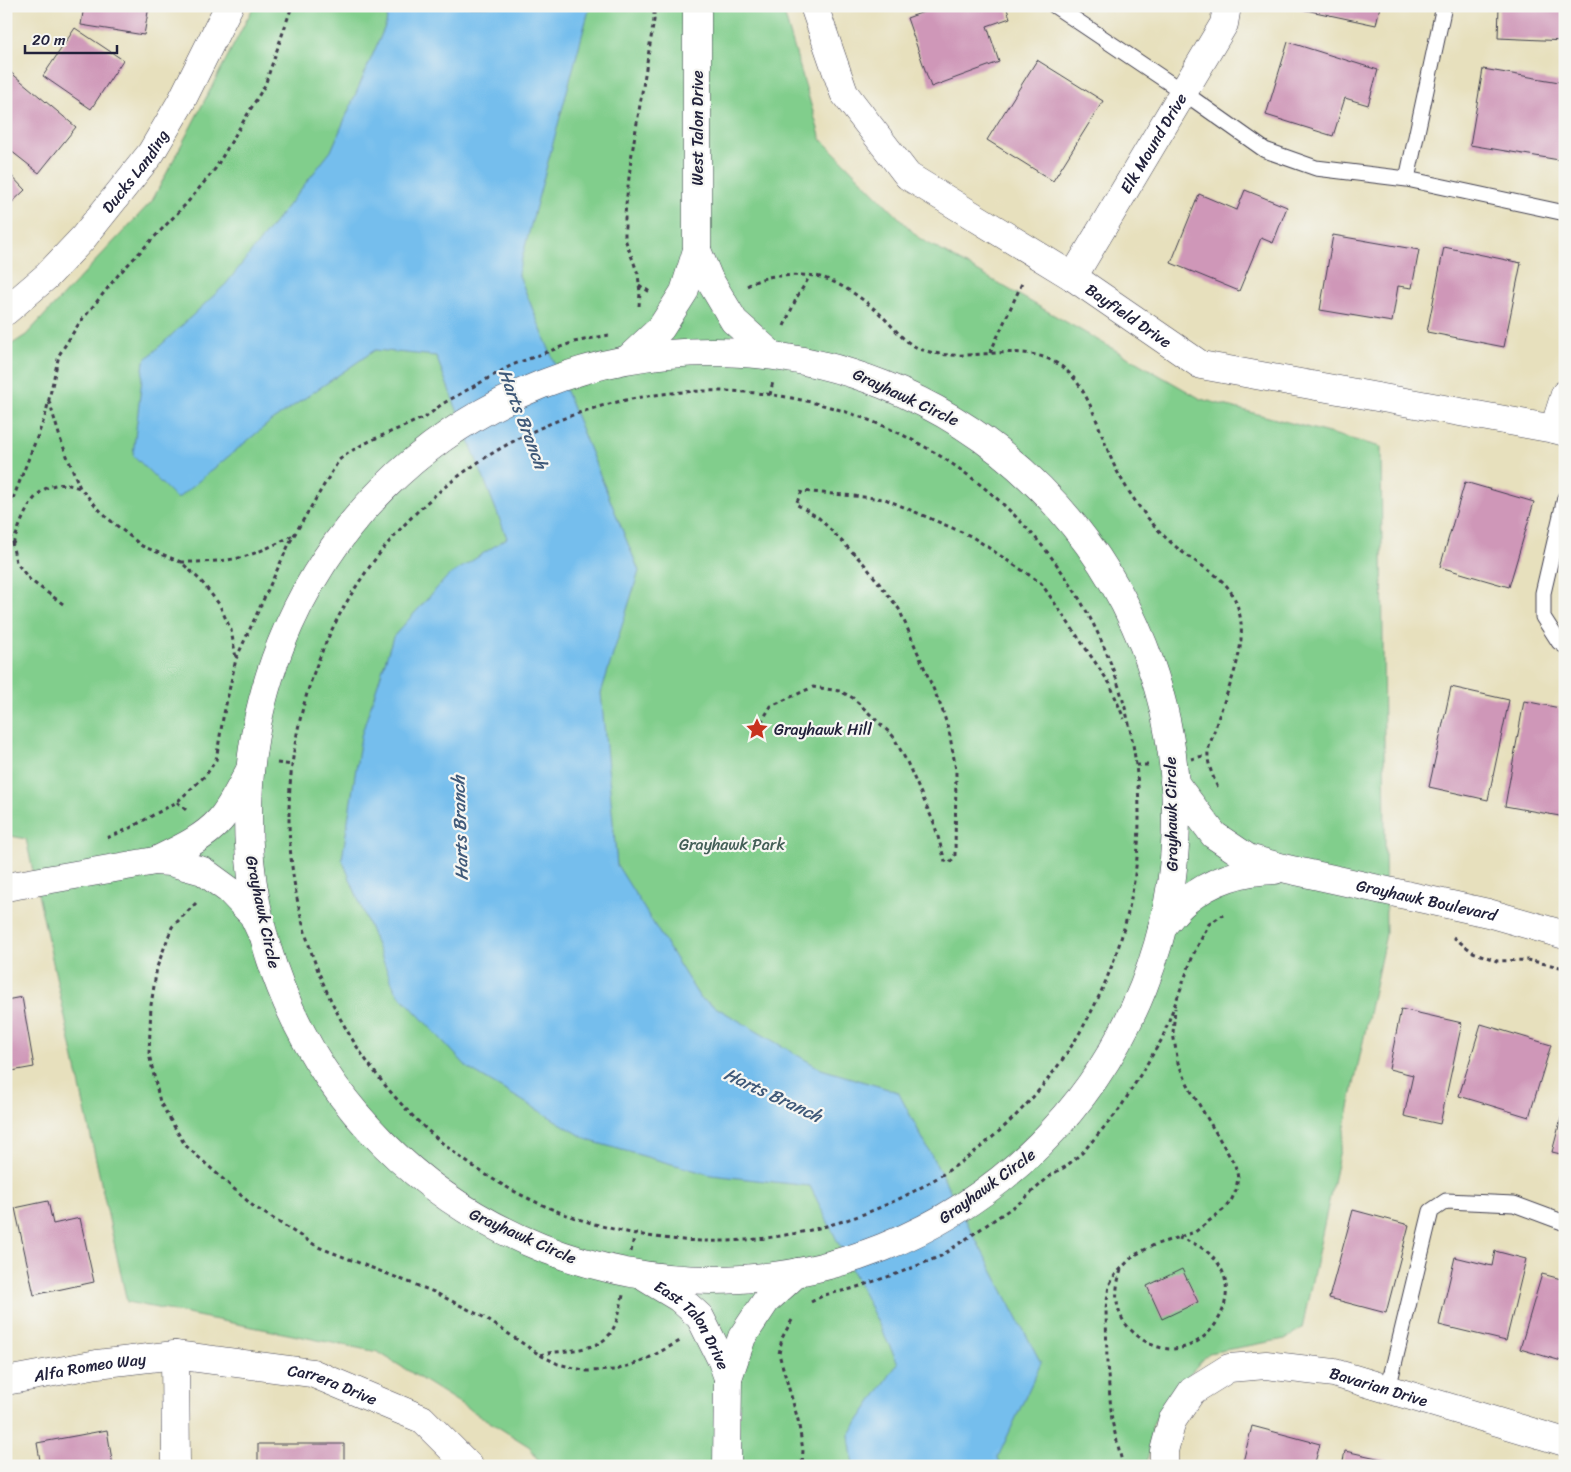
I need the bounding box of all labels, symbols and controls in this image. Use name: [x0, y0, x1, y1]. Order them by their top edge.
scale bar: [25, 22, 118, 54]
text: 20 m: [32, 27, 66, 53]
street label: West Talon Drive: [683, 70, 712, 186]
street label: Elk Mound Drive: [1111, 87, 1194, 199]
street label: Ducks Landing: [94, 124, 176, 220]
street label: Bayfield Drive: [1079, 275, 1178, 356]
street label: Grayhawk Circle: [848, 360, 964, 434]
water label: Harts Branch: [489, 364, 557, 475]
place label: Grayhawk Hill: [774, 715, 872, 744]
place icon: Grayhawk Hill: [744, 716, 770, 742]
street label: Grayhawk Circle: [1156, 756, 1186, 872]
water label: Harts Branch: [442, 773, 478, 881]
park label: Grayhawk Park: [679, 830, 785, 859]
street label: Grayhawk Circle: [237, 853, 289, 971]
street label: Grayhawk Boulevard: [1354, 870, 1502, 930]
water label: Harts Branch: [719, 1058, 829, 1132]
street label: Grayhawk Circle: [932, 1141, 1042, 1231]
street label: Grayhawk Circle: [465, 1199, 581, 1273]
street label: East Talon Drive: [649, 1272, 738, 1374]
street label: Alfa Romeo Way: [30, 1344, 148, 1390]
street label: Carrera Drive: [286, 1355, 382, 1413]
street label: Bavarian Drive: [1326, 1358, 1432, 1415]

